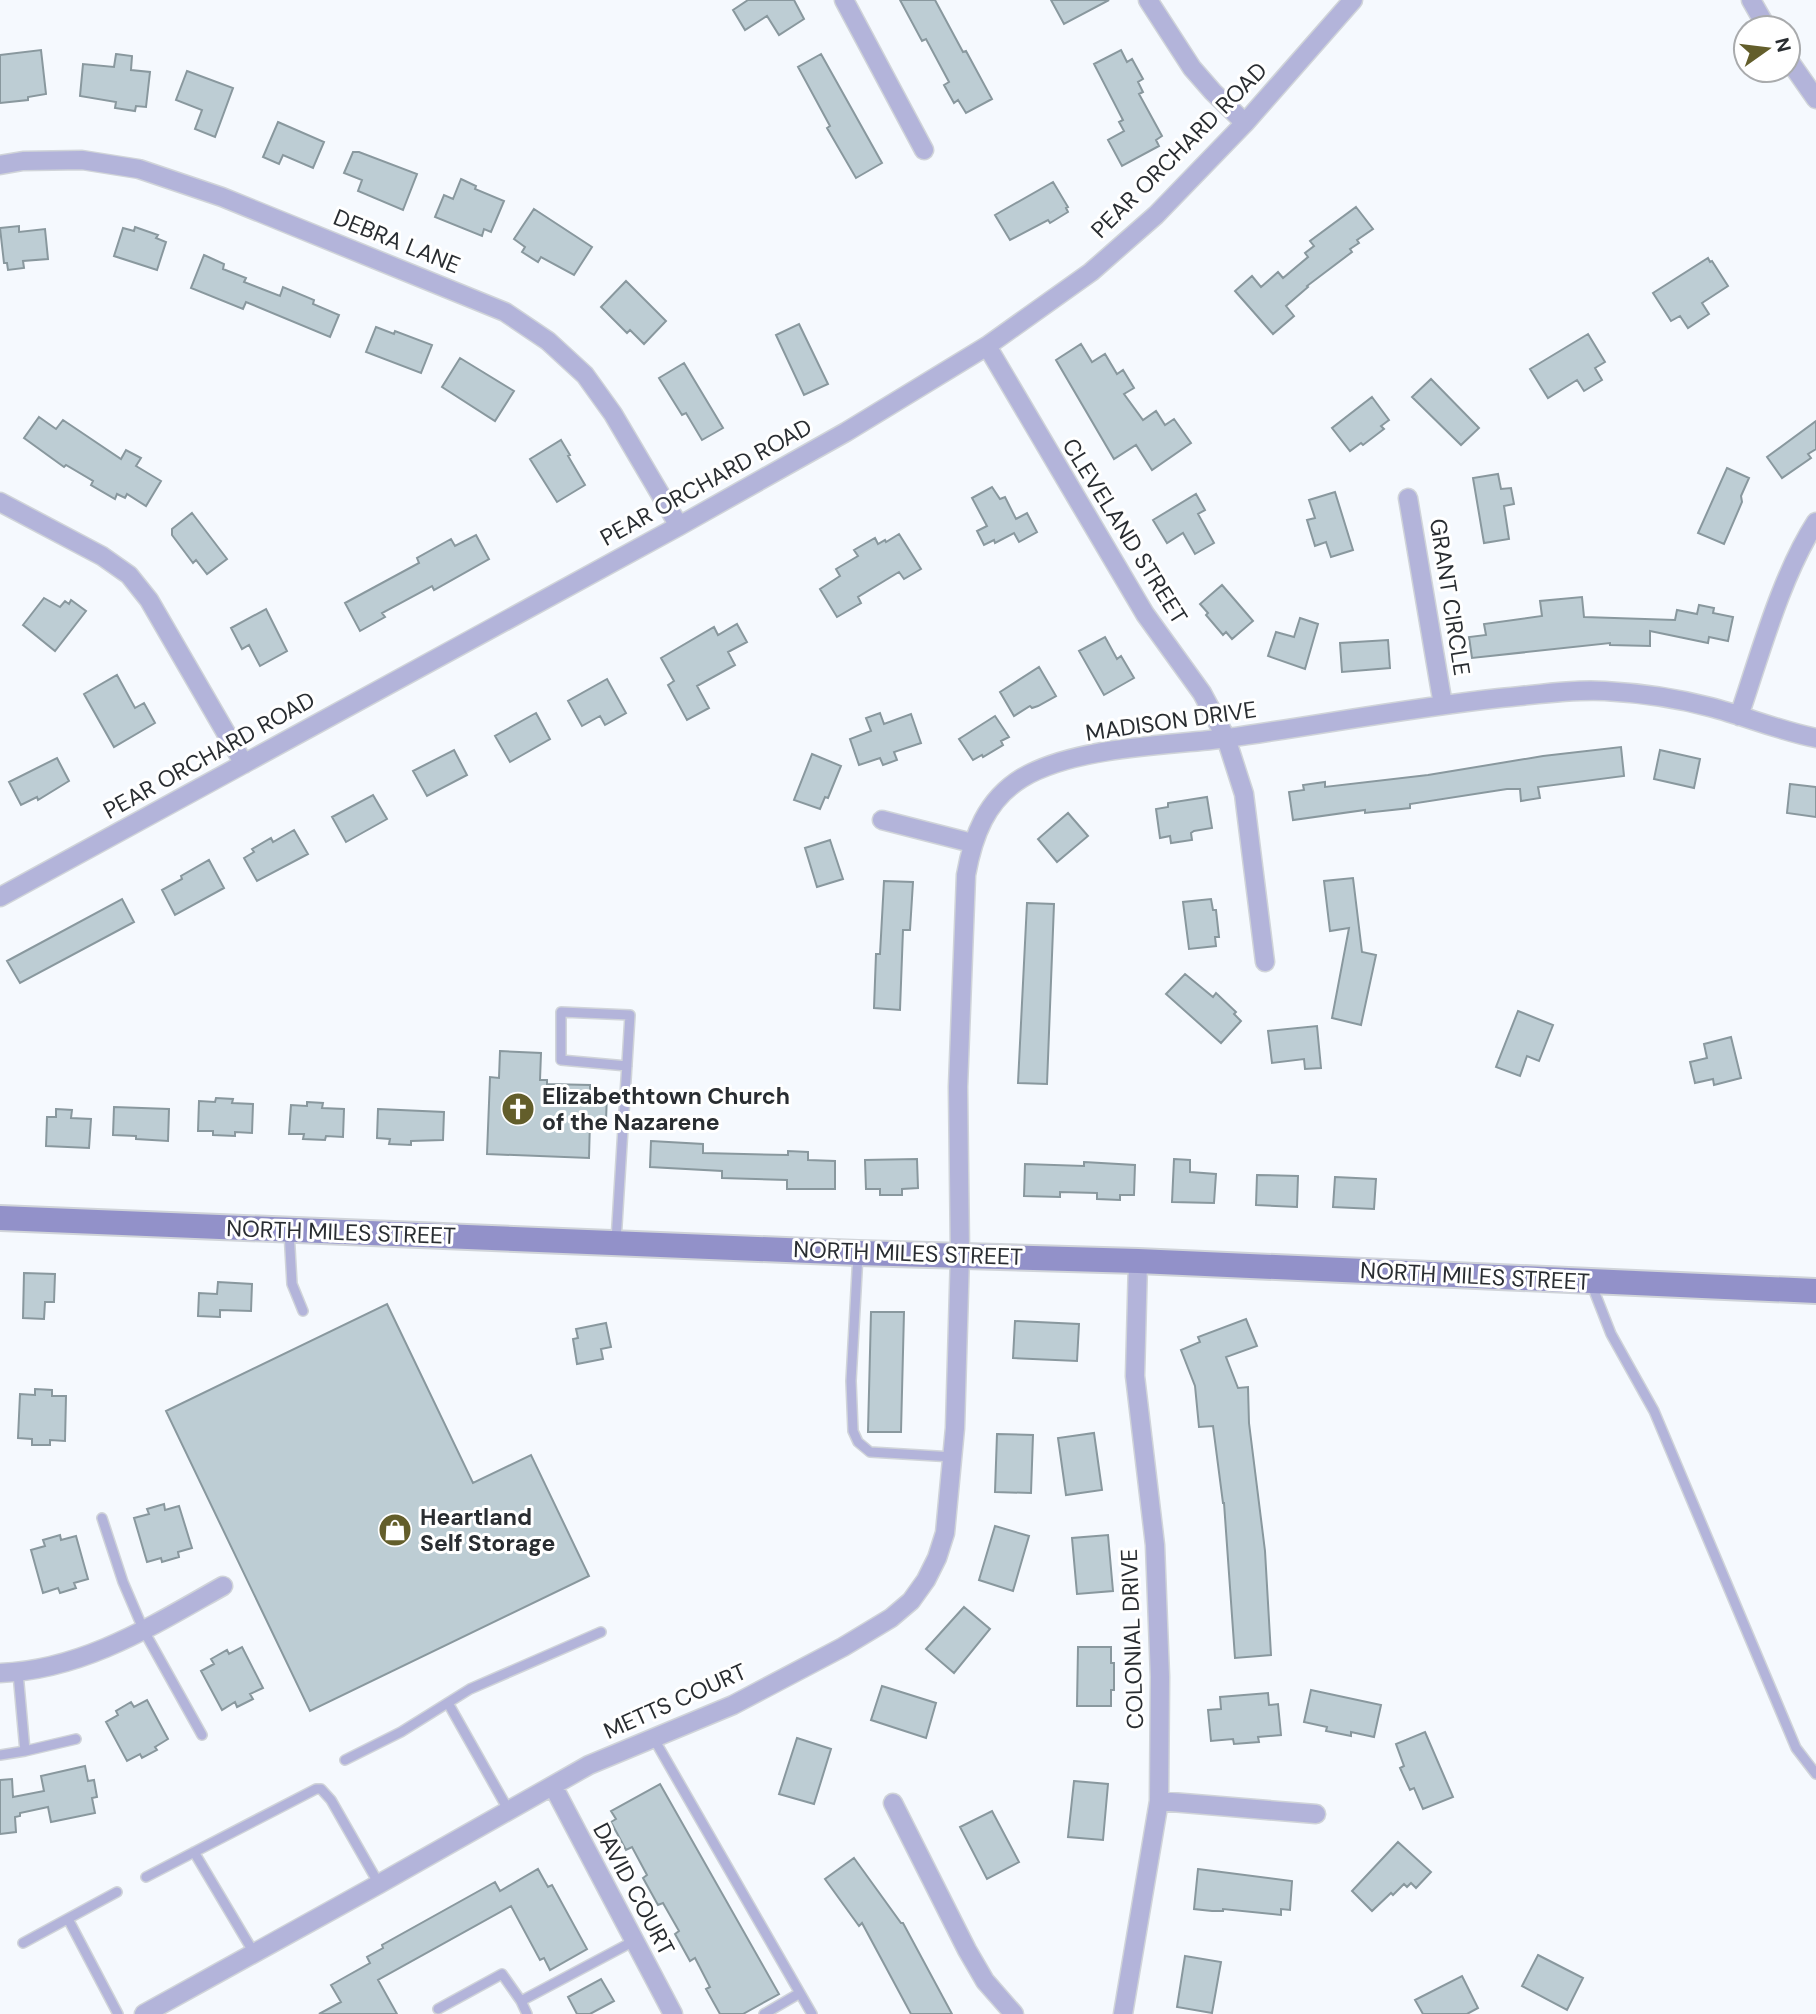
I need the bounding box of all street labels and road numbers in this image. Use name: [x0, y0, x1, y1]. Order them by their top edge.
street label: PEAR ORCHARD ROAD: [1084, 55, 1274, 245]
street label: DEBRA LANE: [329, 202, 465, 280]
street label: PEAR ORCHARD ROAD: [595, 411, 817, 553]
street label: CLEVELAND STREET: [1056, 432, 1194, 630]
street label: GRANT CIRCLE: [1423, 516, 1477, 678]
street label: PEAR ORCHARD ROAD: [98, 684, 320, 826]
street label: MADISON DRIVE: [1084, 694, 1258, 748]
street label: NORTH MILES STREET: [226, 1213, 456, 1251]
street label: NORTH MILES STREET: [793, 1234, 1023, 1272]
street label: NORTH MILES STREET: [1359, 1255, 1591, 1297]
street label: COLONIAL DRIVE: [1114, 1548, 1150, 1730]
street label: METTS COURT: [599, 1656, 751, 1746]
street label: DAVID COURT: [586, 1817, 682, 1961]

